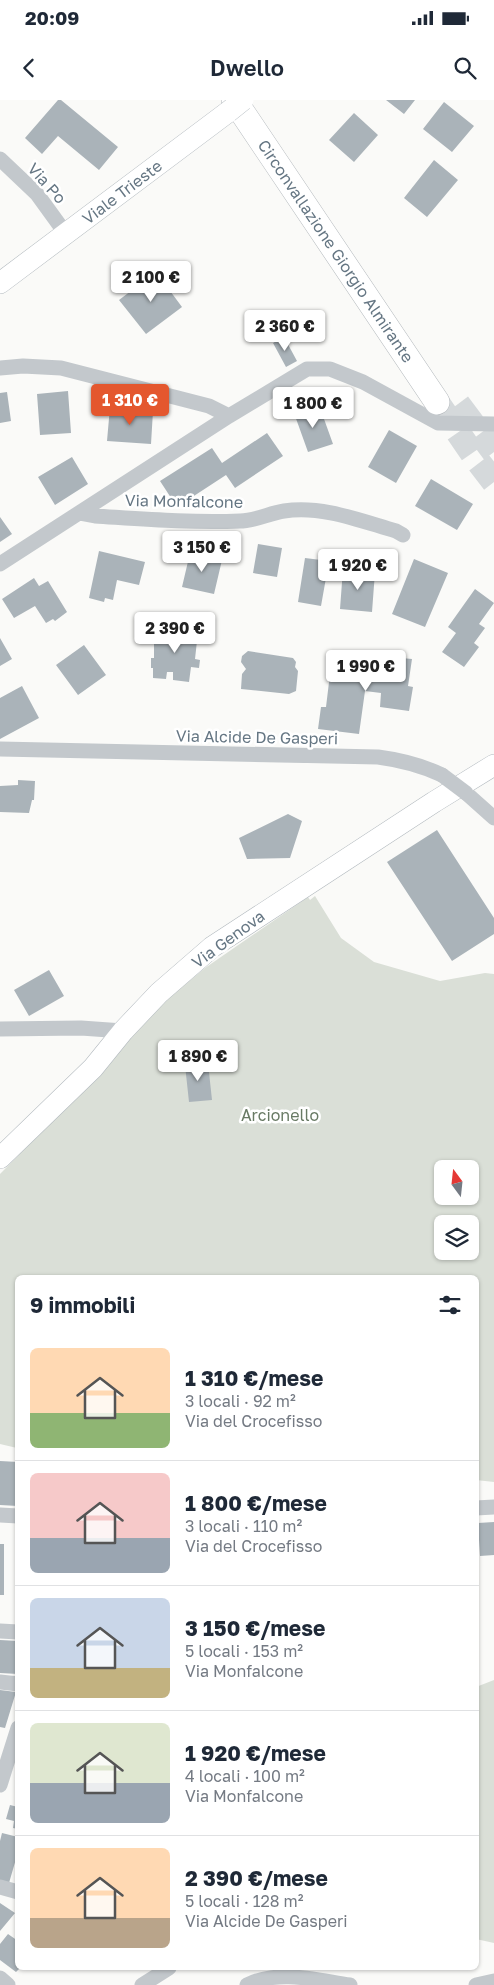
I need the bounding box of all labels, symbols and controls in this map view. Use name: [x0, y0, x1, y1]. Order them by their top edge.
text: 20:09: [25, 6, 79, 29]
icon: back: [15, 54, 43, 82]
text: Dwello: [210, 54, 284, 81]
icon: search: [451, 54, 479, 82]
street label: Circonvallazione Giorgio Almirante: [254, 136, 418, 366]
street label: Viale Trieste: [78, 156, 166, 228]
street label: Via Po: [24, 158, 70, 208]
pin: 2 100 €: [105, 260, 197, 303]
text: 2 100 €: [122, 267, 180, 287]
pin: 2 360 €: [239, 310, 331, 352]
text: 2 360 €: [255, 316, 315, 336]
pin: 1 310 €: [84, 384, 176, 426]
pin: 1 800 €: [267, 386, 359, 429]
text: 1 310 €: [102, 390, 158, 410]
text: 1 800 €: [284, 393, 342, 413]
street label: Via Monfalcone: [125, 490, 243, 512]
pin: 3 150 €: [156, 530, 248, 573]
text: 3 150 €: [173, 537, 231, 557]
pin: 1 920 €: [312, 548, 404, 591]
text: 1 920 €: [329, 555, 387, 575]
pin: 2 390 €: [129, 612, 221, 654]
text: 2 390 €: [145, 618, 205, 638]
pin: 1 990 €: [320, 650, 412, 692]
text: 1 990 €: [337, 656, 395, 676]
street label: Via Alcide De Gasperi: [176, 726, 338, 748]
street label: Via Genova: [188, 906, 268, 972]
pin: 1 890 €: [152, 1040, 244, 1082]
text: 1 890 €: [169, 1046, 227, 1066]
park label: Arcionello: [241, 1105, 319, 1125]
north arrow: [434, 1160, 479, 1205]
map controls: [434, 1160, 479, 1260]
button: layers: [434, 1215, 479, 1260]
icon: filters: [436, 1291, 464, 1319]
text: 9 immobili: [30, 1292, 135, 1318]
text: 1 310 €/mese: [185, 1365, 323, 1391]
icon: home: [70, 1368, 130, 1428]
text: 3 locali · 92 m²: [185, 1391, 296, 1411]
text: Via del Crocefisso: [185, 1411, 322, 1431]
text: 1 800 €/mese: [185, 1490, 327, 1516]
icon: home: [70, 1493, 130, 1553]
text: 3 locali · 110 m²: [185, 1516, 302, 1536]
text: Via del Crocefisso: [185, 1536, 322, 1556]
text: 3 150 €/mese: [185, 1615, 325, 1641]
icon: home: [70, 1618, 130, 1678]
text: 5 locali · 153 m²: [185, 1641, 303, 1661]
text: Via Monfalcone: [185, 1661, 303, 1681]
text: 1 920 €/mese: [185, 1740, 326, 1766]
icon: home: [70, 1743, 130, 1803]
text: 4 locali · 100 m²: [185, 1766, 305, 1786]
text: Via Monfalcone: [185, 1786, 303, 1806]
text: 2 390 €/mese: [185, 1865, 328, 1891]
icon: home: [70, 1868, 130, 1928]
text: 5 locali · 128 m²: [185, 1891, 304, 1911]
text: Via Alcide De Gasperi: [185, 1911, 347, 1931]

